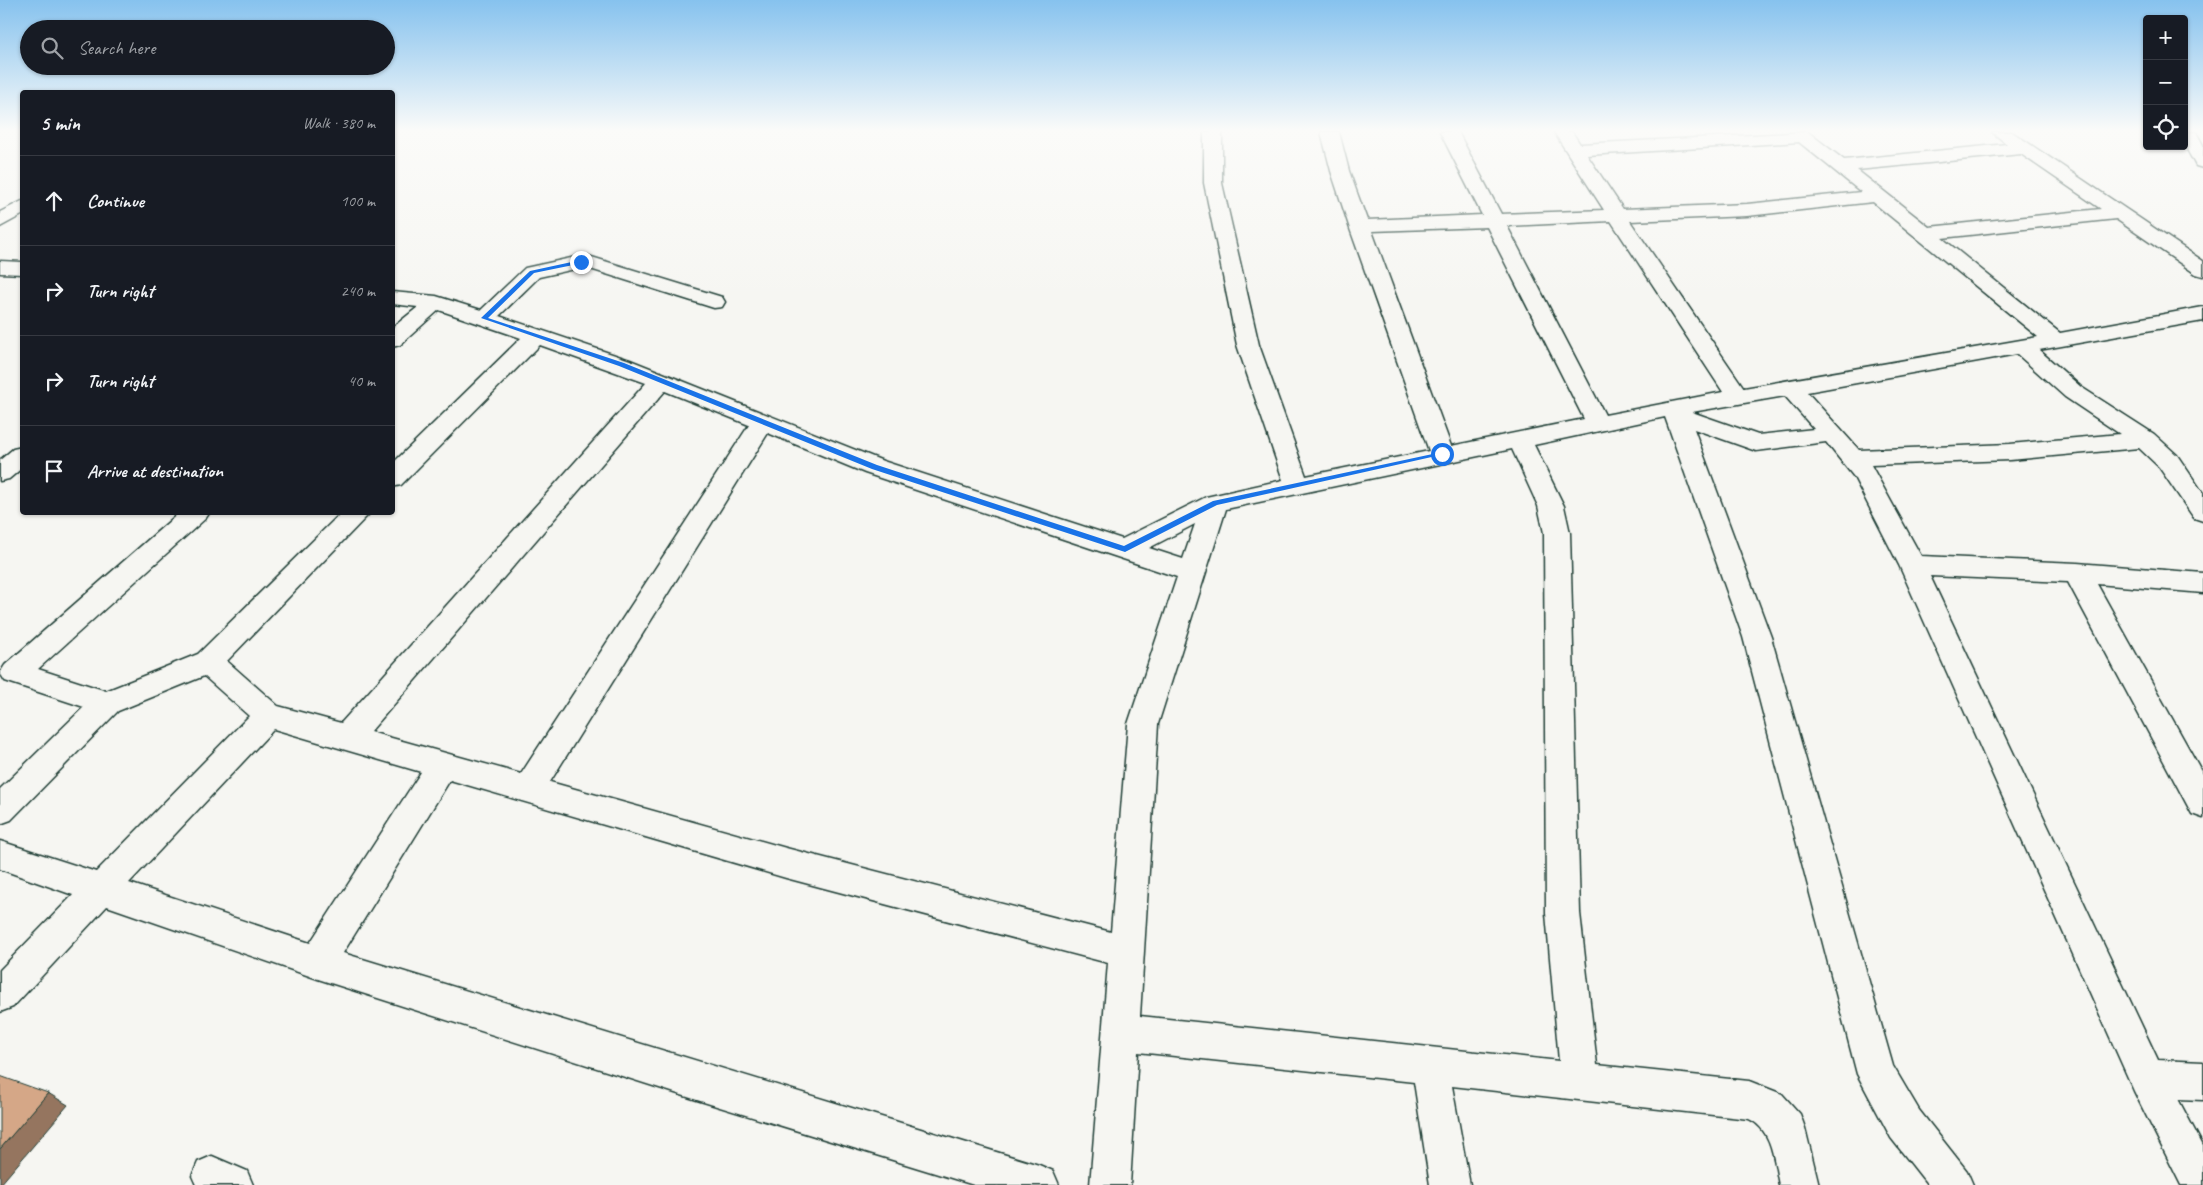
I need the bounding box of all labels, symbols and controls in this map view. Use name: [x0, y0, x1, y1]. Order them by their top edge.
map controls: [2143, 15, 2188, 150]
button: +: [2143, 15, 2188, 60]
search box: [20, 20, 395, 75]
icon: search: [38, 34, 66, 62]
text: Search here: [78, 36, 155, 60]
button: −: [2143, 60, 2188, 105]
button: locate: [2143, 105, 2188, 150]
text: 5 min: [40, 110, 80, 136]
text: Walk · 380 m: [303, 113, 375, 133]
icon: ahead: [40, 187, 68, 215]
text: Continue: [87, 189, 144, 213]
text: 100 m: [341, 191, 375, 211]
route end: [570, 251, 593, 274]
icon: right: [40, 277, 68, 305]
text: Turn right: [87, 279, 154, 303]
text: 240 m: [341, 281, 375, 301]
icon: right: [40, 367, 68, 395]
text: Turn right: [87, 369, 154, 393]
text: 40 m: [348, 371, 375, 391]
route start: [1431, 443, 1454, 466]
icon: arrive: [40, 457, 68, 485]
text: Arrive at destination: [87, 459, 223, 483]

